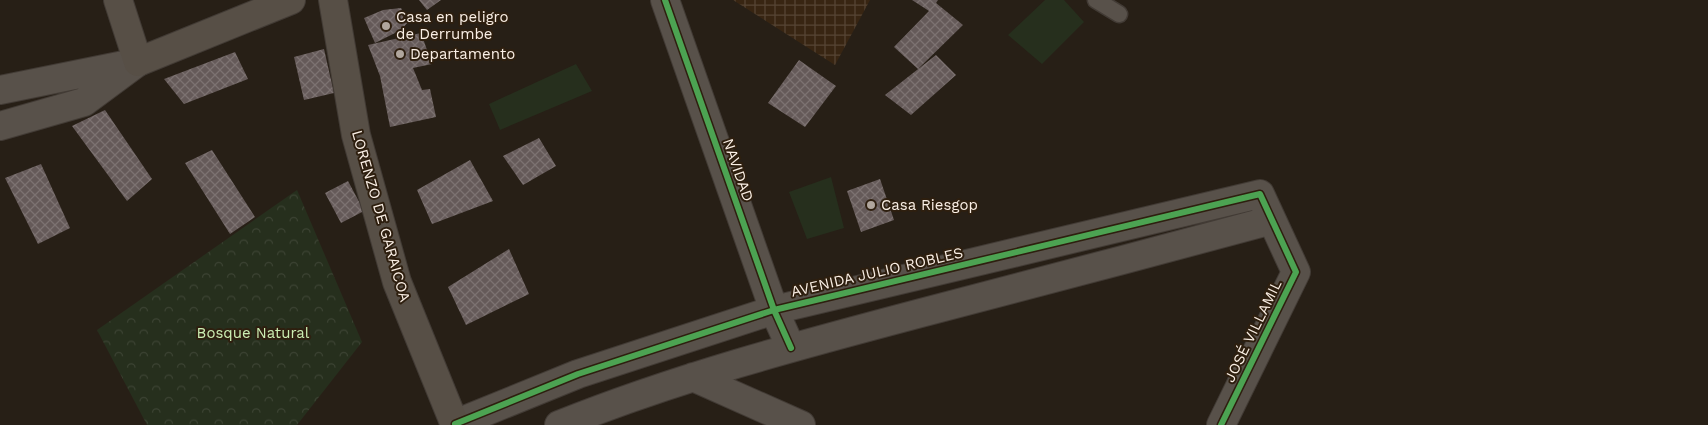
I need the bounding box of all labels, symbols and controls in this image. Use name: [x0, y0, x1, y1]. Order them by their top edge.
place label: Casa en peligro de Derrumbe: [396, 8, 509, 43]
marker: Casa en peligro de Derrumbe: [380, 20, 392, 32]
place label: Departamento: [410, 45, 515, 63]
marker: Departamento: [394, 48, 406, 60]
street label: LORENZO DE GARAICOA: [348, 128, 414, 304]
street label: NAVIDAD: [719, 136, 757, 204]
place label: Casa Riesgop: [881, 196, 978, 214]
marker: Casa Riesgop: [865, 199, 877, 211]
street label: AVENIDA JULIO ROBLES: [789, 243, 965, 301]
street label: JOSÉ VILLAMIL: [1220, 277, 1286, 385]
park label: Bosque Natural: [197, 324, 310, 342]

